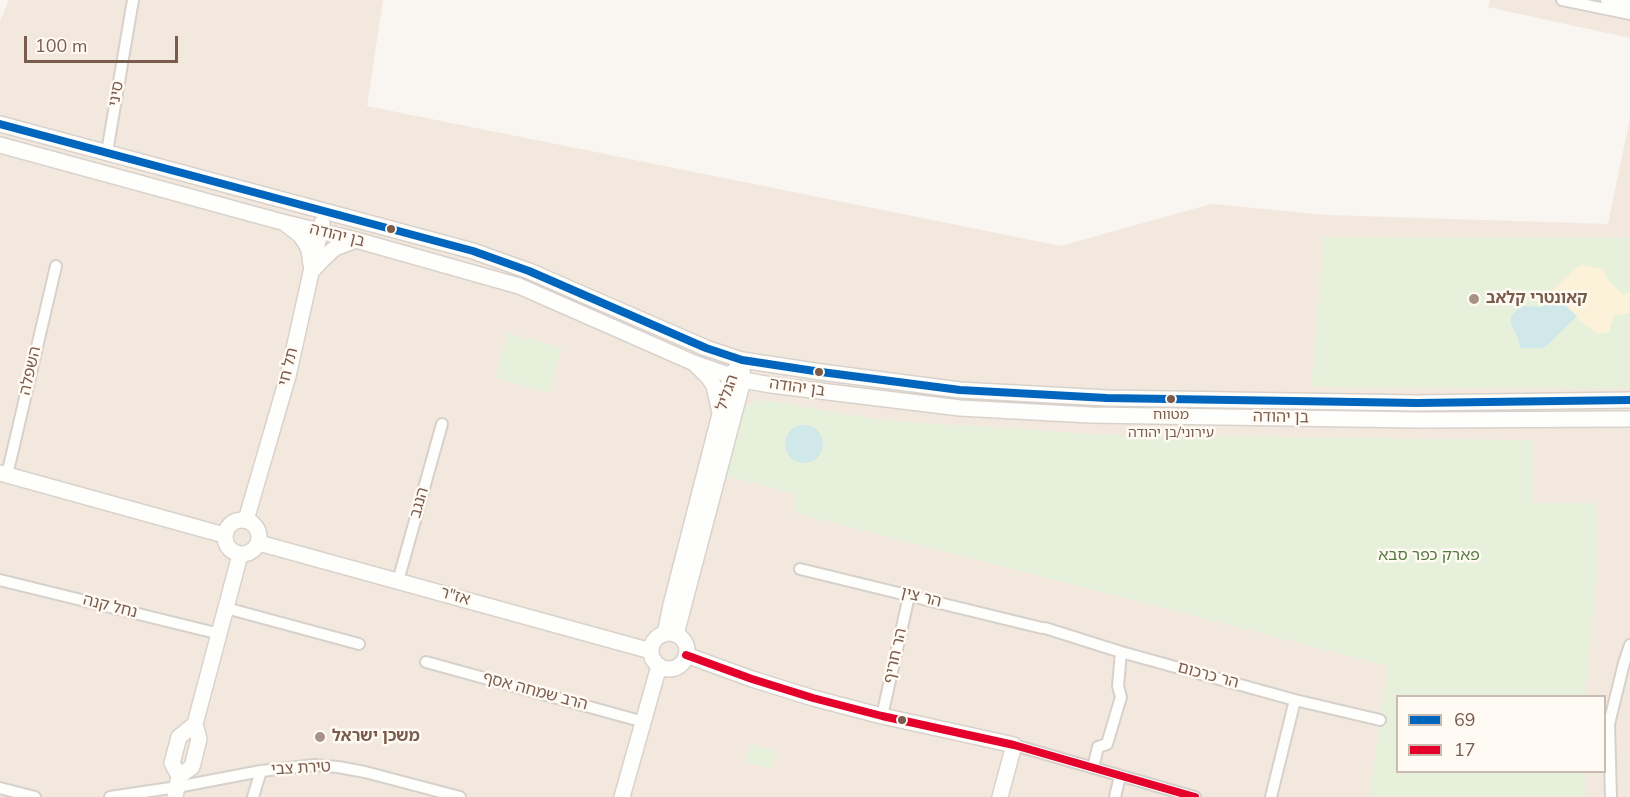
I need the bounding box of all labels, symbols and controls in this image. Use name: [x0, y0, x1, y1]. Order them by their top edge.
scale bar: [27, 24, 182, 62]
text: 100 m: [35, 34, 87, 58]
street label: סיני: [105, 80, 129, 108]
street label: בן יהודה: [307, 220, 367, 252]
unlabelled marker: [385, 223, 397, 235]
place label: קאונטרי קלאב: [1486, 289, 1587, 309]
marker: קאונטרי קלאב: [1467, 292, 1481, 306]
street label: השפלה: [16, 345, 46, 397]
street label: תל חי: [275, 346, 303, 388]
unlabelled marker: [813, 366, 825, 378]
street label: הגליל: [713, 372, 743, 414]
street label: בן יהודה: [768, 375, 826, 401]
marker: מטווח עירוני/בן יהודה: [1165, 393, 1177, 405]
place label: מטווח עירוני/בן יהודה: [1128, 408, 1214, 440]
street label: בן יהודה: [1253, 408, 1309, 428]
street label: הנגב: [406, 485, 434, 521]
park label: פארק כפר סבא: [1378, 546, 1480, 566]
street label: אז"ר: [438, 584, 472, 610]
street label: הר צין: [899, 584, 943, 612]
street label: נחל קנה: [81, 591, 139, 623]
street label: הר חריף: [880, 627, 912, 685]
street label: הר כרכום: [1175, 659, 1241, 693]
street label: הרב שמחה אסף: [480, 669, 590, 715]
legend: [1396, 695, 1606, 773]
text: 69: [1454, 708, 1476, 732]
unlabelled marker: [896, 714, 908, 726]
place label: משכן ישראל: [332, 727, 420, 747]
marker: משכן ישראל: [313, 730, 327, 744]
text: 17: [1454, 738, 1476, 762]
street label: טירת צבי: [271, 758, 331, 780]

